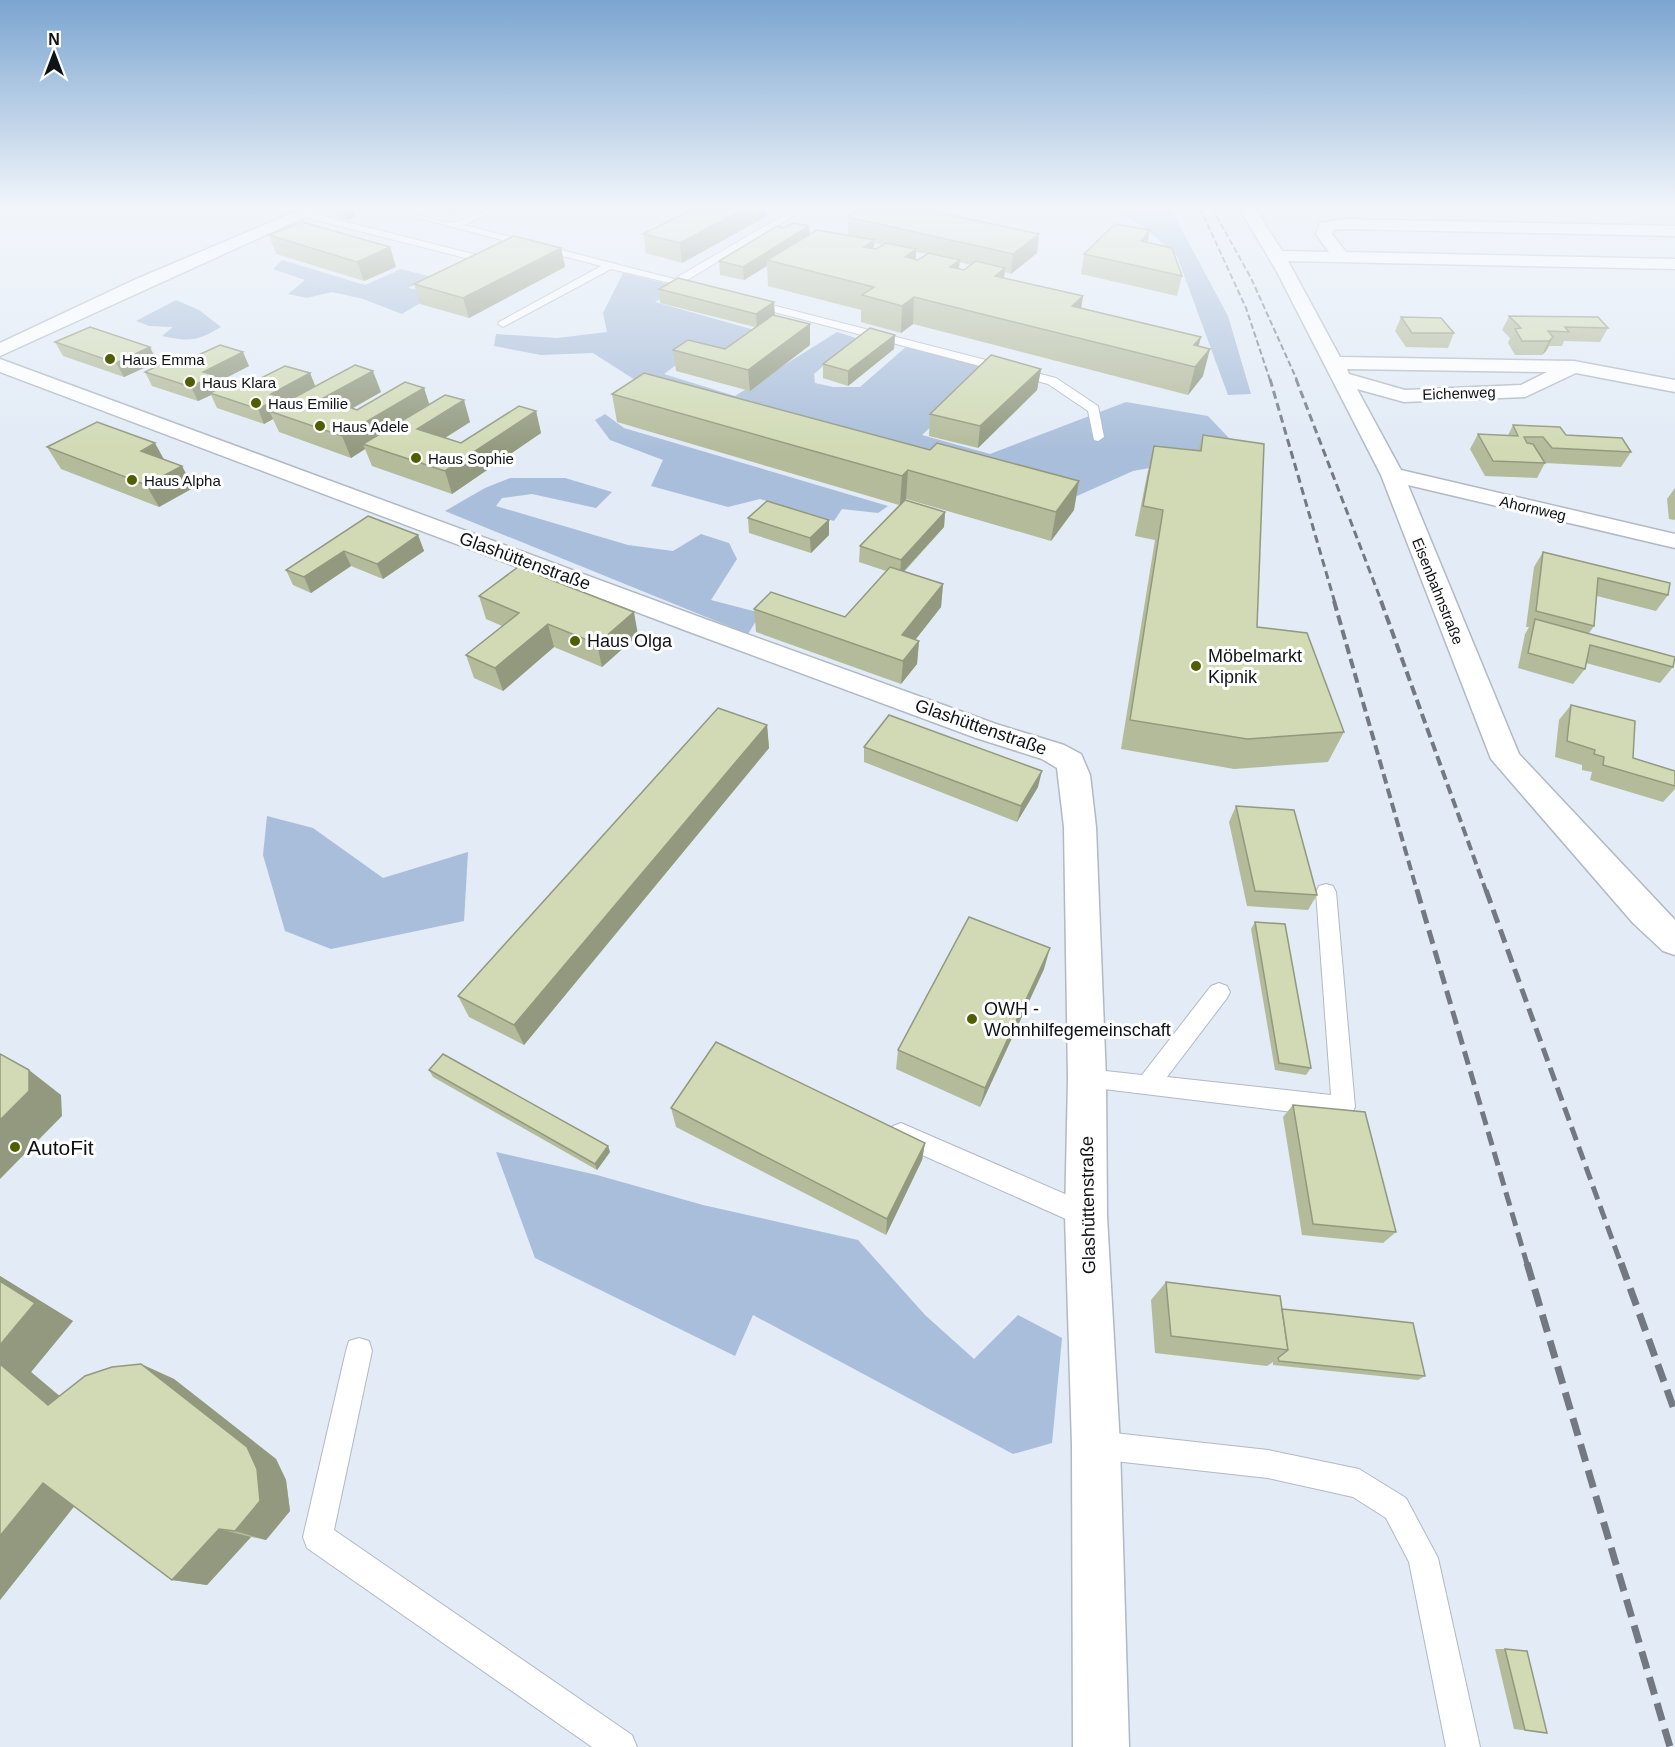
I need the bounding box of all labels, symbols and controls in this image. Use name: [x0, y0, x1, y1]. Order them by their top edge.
north arrow: [24, 24, 84, 84]
text: N: [48, 31, 60, 48]
place label: Haus Emma: [122, 351, 205, 368]
marker: Haus Emma: [103, 352, 117, 366]
place label: Haus Klara: [202, 374, 277, 391]
marker: Haus Klara: [183, 375, 197, 389]
street label: Eichenweg: [1422, 383, 1496, 403]
place label: Haus Emilie: [268, 395, 348, 412]
marker: Haus Emilie: [249, 396, 263, 410]
place label: Haus Adele: [332, 418, 409, 435]
marker: Haus Adele: [313, 419, 327, 433]
place label: Haus Sophie: [428, 450, 514, 467]
marker: Haus Sophie: [409, 451, 423, 465]
place label: Haus Alpha: [144, 472, 221, 489]
marker: Haus Alpha: [125, 473, 139, 487]
street label: Ahornweg: [1498, 492, 1568, 524]
street label: Glashüttenstraße: [457, 528, 593, 594]
street label: Eisenbahnstraße: [1409, 535, 1467, 647]
place label: Haus Olga: [587, 631, 673, 651]
marker: Haus Olga: [568, 634, 582, 648]
place label: Möbelmarkt Kipnik: [1208, 646, 1302, 687]
marker: Möbelmarkt Kipnik: [1189, 659, 1203, 673]
street label: Glashüttenstraße: [912, 695, 1050, 759]
place label: OWH - Wohnhilfegemeinschaft: [984, 999, 1171, 1040]
marker: OWH - Wohnhilfegemeinschaft: [965, 1012, 979, 1026]
place label: AutoFit: [27, 1136, 94, 1159]
street label: Glashüttenstraße: [1077, 1136, 1099, 1274]
marker: AutoFit: [8, 1140, 22, 1154]

